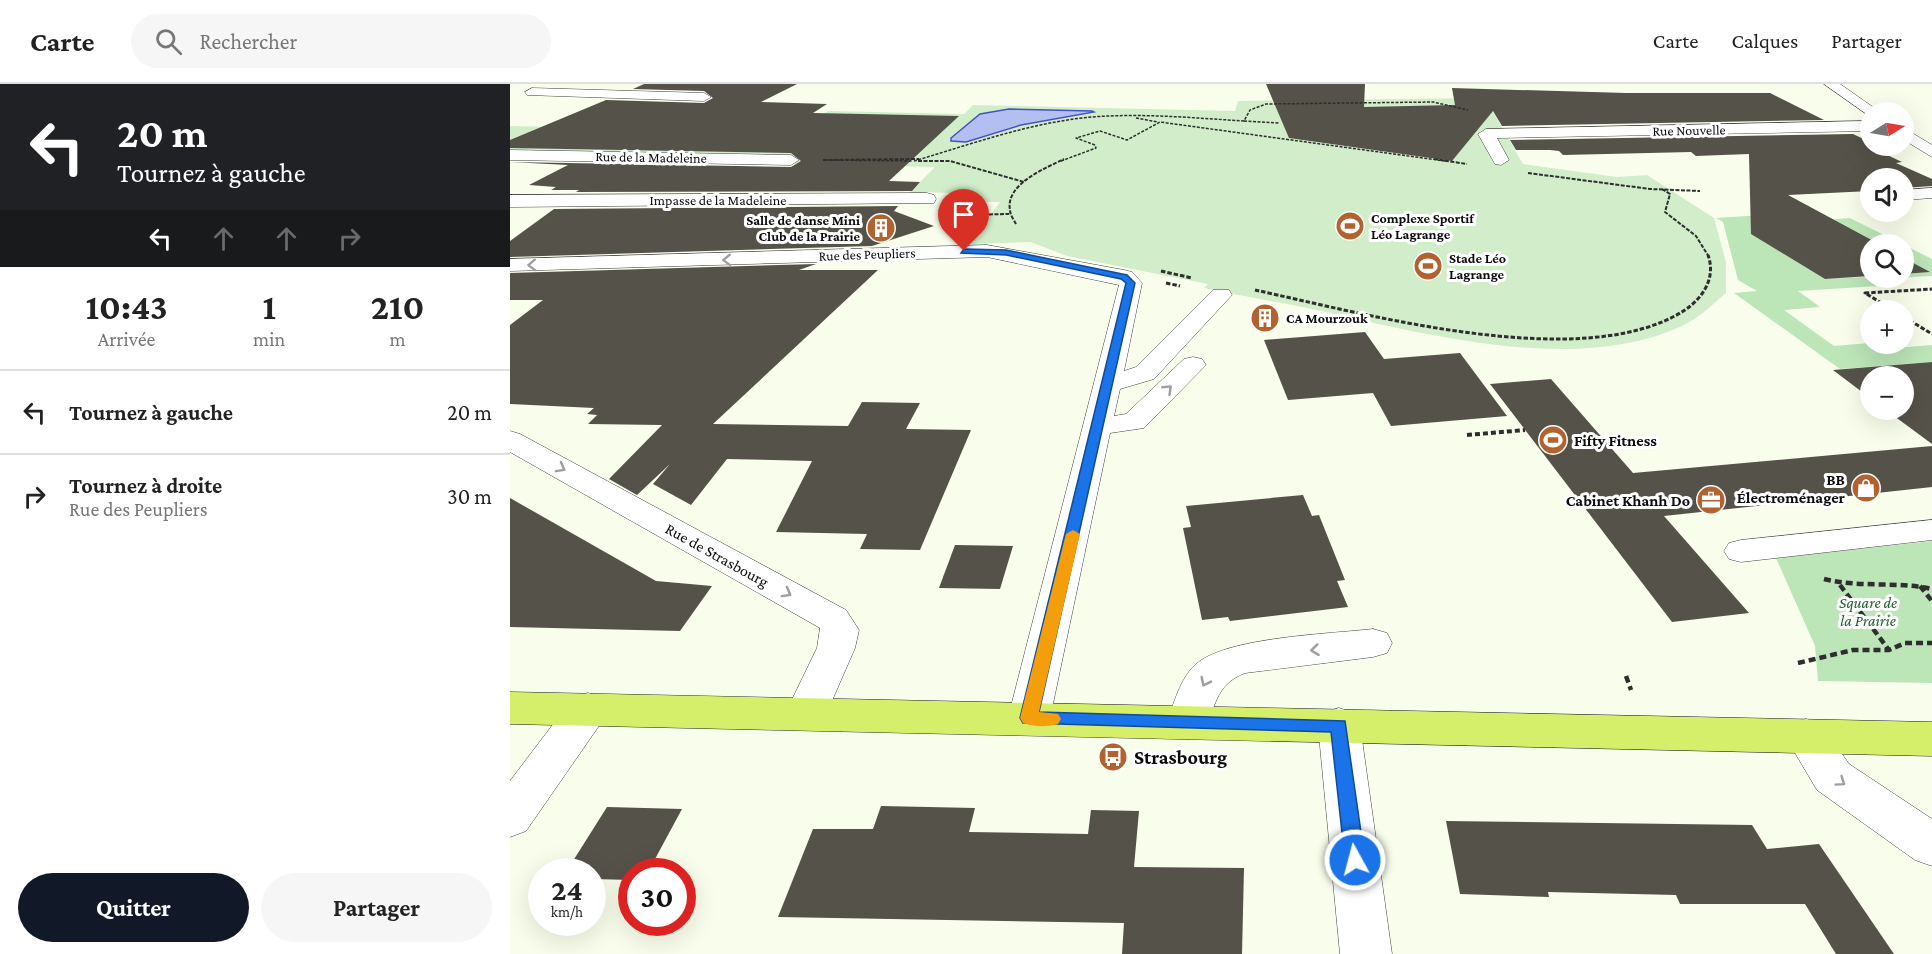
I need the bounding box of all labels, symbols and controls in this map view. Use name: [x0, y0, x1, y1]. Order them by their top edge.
search box: [131, 14, 551, 68]
icon: search: [152, 25, 185, 58]
text: Carte: [30, 26, 95, 57]
text: Rechercher: [200, 29, 297, 54]
text: Carte: [1653, 29, 1698, 53]
text: Calques: [1731, 29, 1798, 53]
text: Partager: [1831, 29, 1902, 53]
north arrow: [1860, 102, 1914, 156]
map controls: [1860, 102, 1914, 420]
icon: left: [18, 108, 96, 186]
text: 20 m: [117, 109, 208, 156]
street label: Rue Nouvelle: [1652, 121, 1726, 139]
street label: Rue de la Madeleine: [595, 148, 707, 166]
text: Tournez à gauche: [117, 158, 306, 188]
button: sound: [1860, 168, 1914, 222]
pin: [938, 189, 989, 251]
street label: Impasse de la Madeleine: [650, 192, 786, 208]
icon: arrive: [947, 198, 980, 231]
sports icon: Complexe Sportif Léo Lagrange: [1334, 210, 1366, 242]
place label: Complexe Sportif Léo Lagrange: [1371, 210, 1475, 242]
place label: Salle de danse Mini Club de la Prairie: [746, 212, 860, 244]
building icon: Salle de danse Mini Club de la Prairie: [865, 212, 897, 244]
icon: left: [144, 222, 177, 255]
icon: ahead: [207, 222, 240, 255]
icon: ahead: [270, 222, 303, 255]
icon: right: [333, 222, 366, 255]
button: search: [1860, 234, 1914, 288]
street label: Rue des Peupliers: [818, 244, 916, 264]
sports icon: Stade Léo Lagrange: [1412, 250, 1444, 282]
place label: Stade Léo Lagrange: [1449, 250, 1506, 282]
one-way arrow: [722, 253, 731, 266]
one-way arrow: [527, 258, 536, 271]
text: 10:43: [86, 287, 168, 327]
text: 1: [262, 287, 276, 327]
text: 210: [371, 287, 424, 327]
button: +: [1860, 300, 1914, 354]
building icon: CA Mourzouk: [1249, 302, 1281, 334]
place label: CA Mourzouk: [1286, 310, 1368, 326]
text: Arrivée: [98, 328, 155, 350]
text: min: [253, 328, 285, 350]
text: m: [390, 328, 406, 350]
button: −: [1860, 366, 1914, 420]
one-way arrow: [1161, 385, 1171, 396]
icon: left: [18, 396, 51, 429]
text: Tournez à gauche: [69, 400, 233, 425]
text: 20 m: [447, 400, 492, 425]
sports icon: Fifty Fitness: [1537, 424, 1569, 456]
place label: Fifty Fitness: [1574, 432, 1657, 449]
one-way arrow: [555, 461, 565, 473]
place label: BB Électroménager: [1737, 471, 1846, 506]
shop icon: BB Électroménager: [1850, 472, 1882, 504]
text: Tournez à droite: [69, 473, 222, 498]
icon: right: [18, 480, 51, 513]
text: 30 m: [447, 484, 492, 509]
office icon: Cabinet Khanh Do: [1695, 484, 1727, 516]
place label: Cabinet Khanh Do: [1566, 492, 1690, 509]
text: Rue des Peupliers: [69, 498, 208, 520]
street label: Rue de Strasbourg: [662, 520, 772, 591]
one-way arrow: [781, 586, 791, 597]
park label: Square de la Prairie: [1839, 594, 1897, 629]
one-way arrow: [1310, 643, 1319, 656]
one-way arrow: [1200, 676, 1212, 687]
bus stop icon: Strasbourg: [1097, 741, 1129, 773]
place label: Strasbourg: [1134, 746, 1227, 768]
one-way arrow: [1834, 775, 1845, 786]
position arrow: [1323, 828, 1387, 892]
speed limit sign: 30: [618, 858, 696, 936]
button: Quitter: [18, 873, 249, 942]
button: Partager: [261, 873, 492, 942]
text: 24: [551, 873, 583, 906]
text: km/h: [551, 904, 583, 920]

